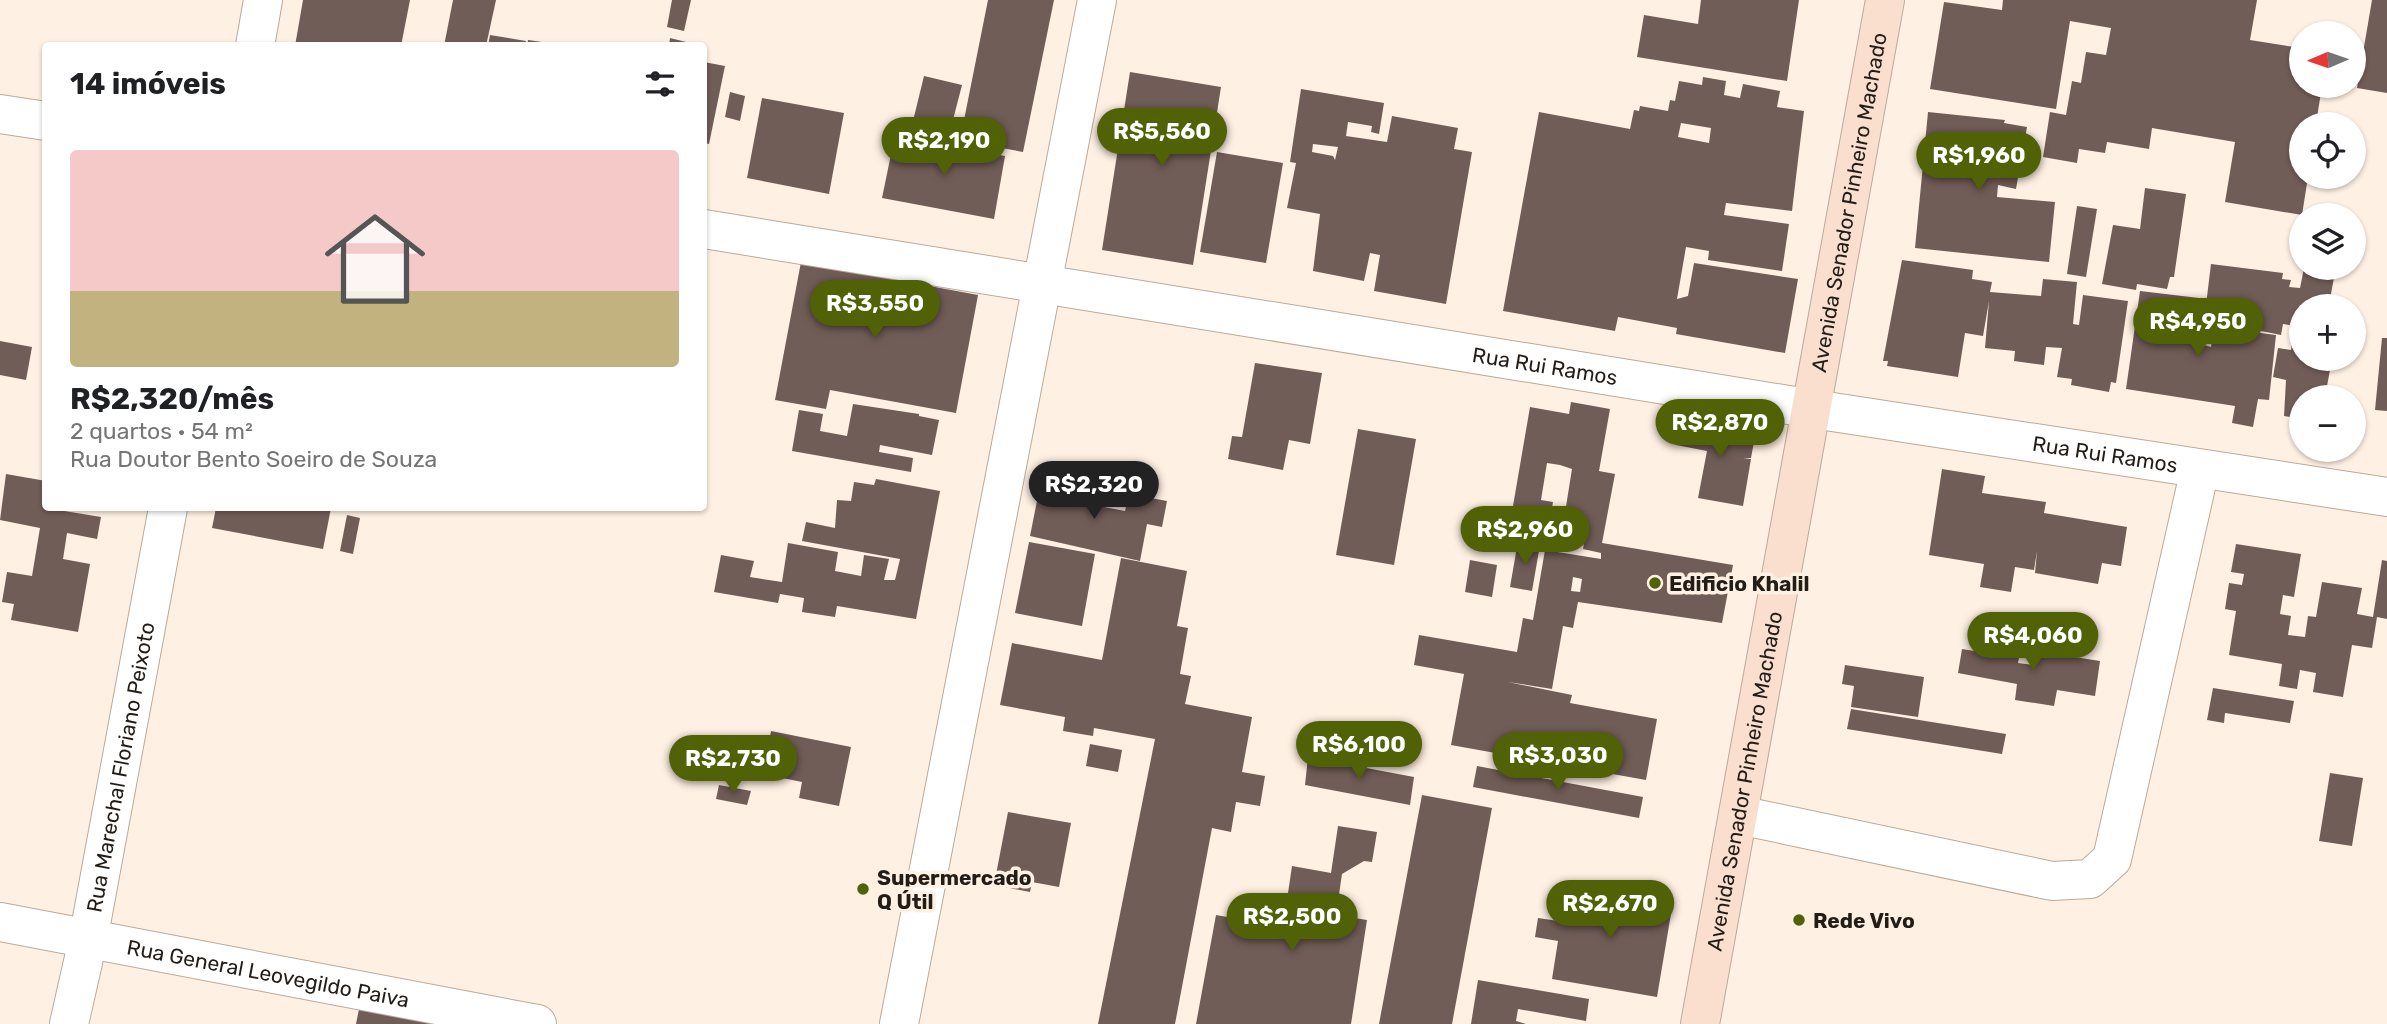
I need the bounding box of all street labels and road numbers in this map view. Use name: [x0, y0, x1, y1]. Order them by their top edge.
street label: Avenida Senador Pinheiro Machado: [1806, 30, 1891, 374]
street label: Rua Rui Ramos: [1471, 341, 1619, 390]
street label: Rua Rui Ramos: [2031, 430, 2179, 477]
street label: Avenida Senador Pinheiro Machado: [1701, 609, 1787, 953]
street label: Rua Marechal Floriano Peixoto: [81, 620, 159, 914]
street label: Rua General Leovegildo Paiva: [125, 934, 411, 1012]

